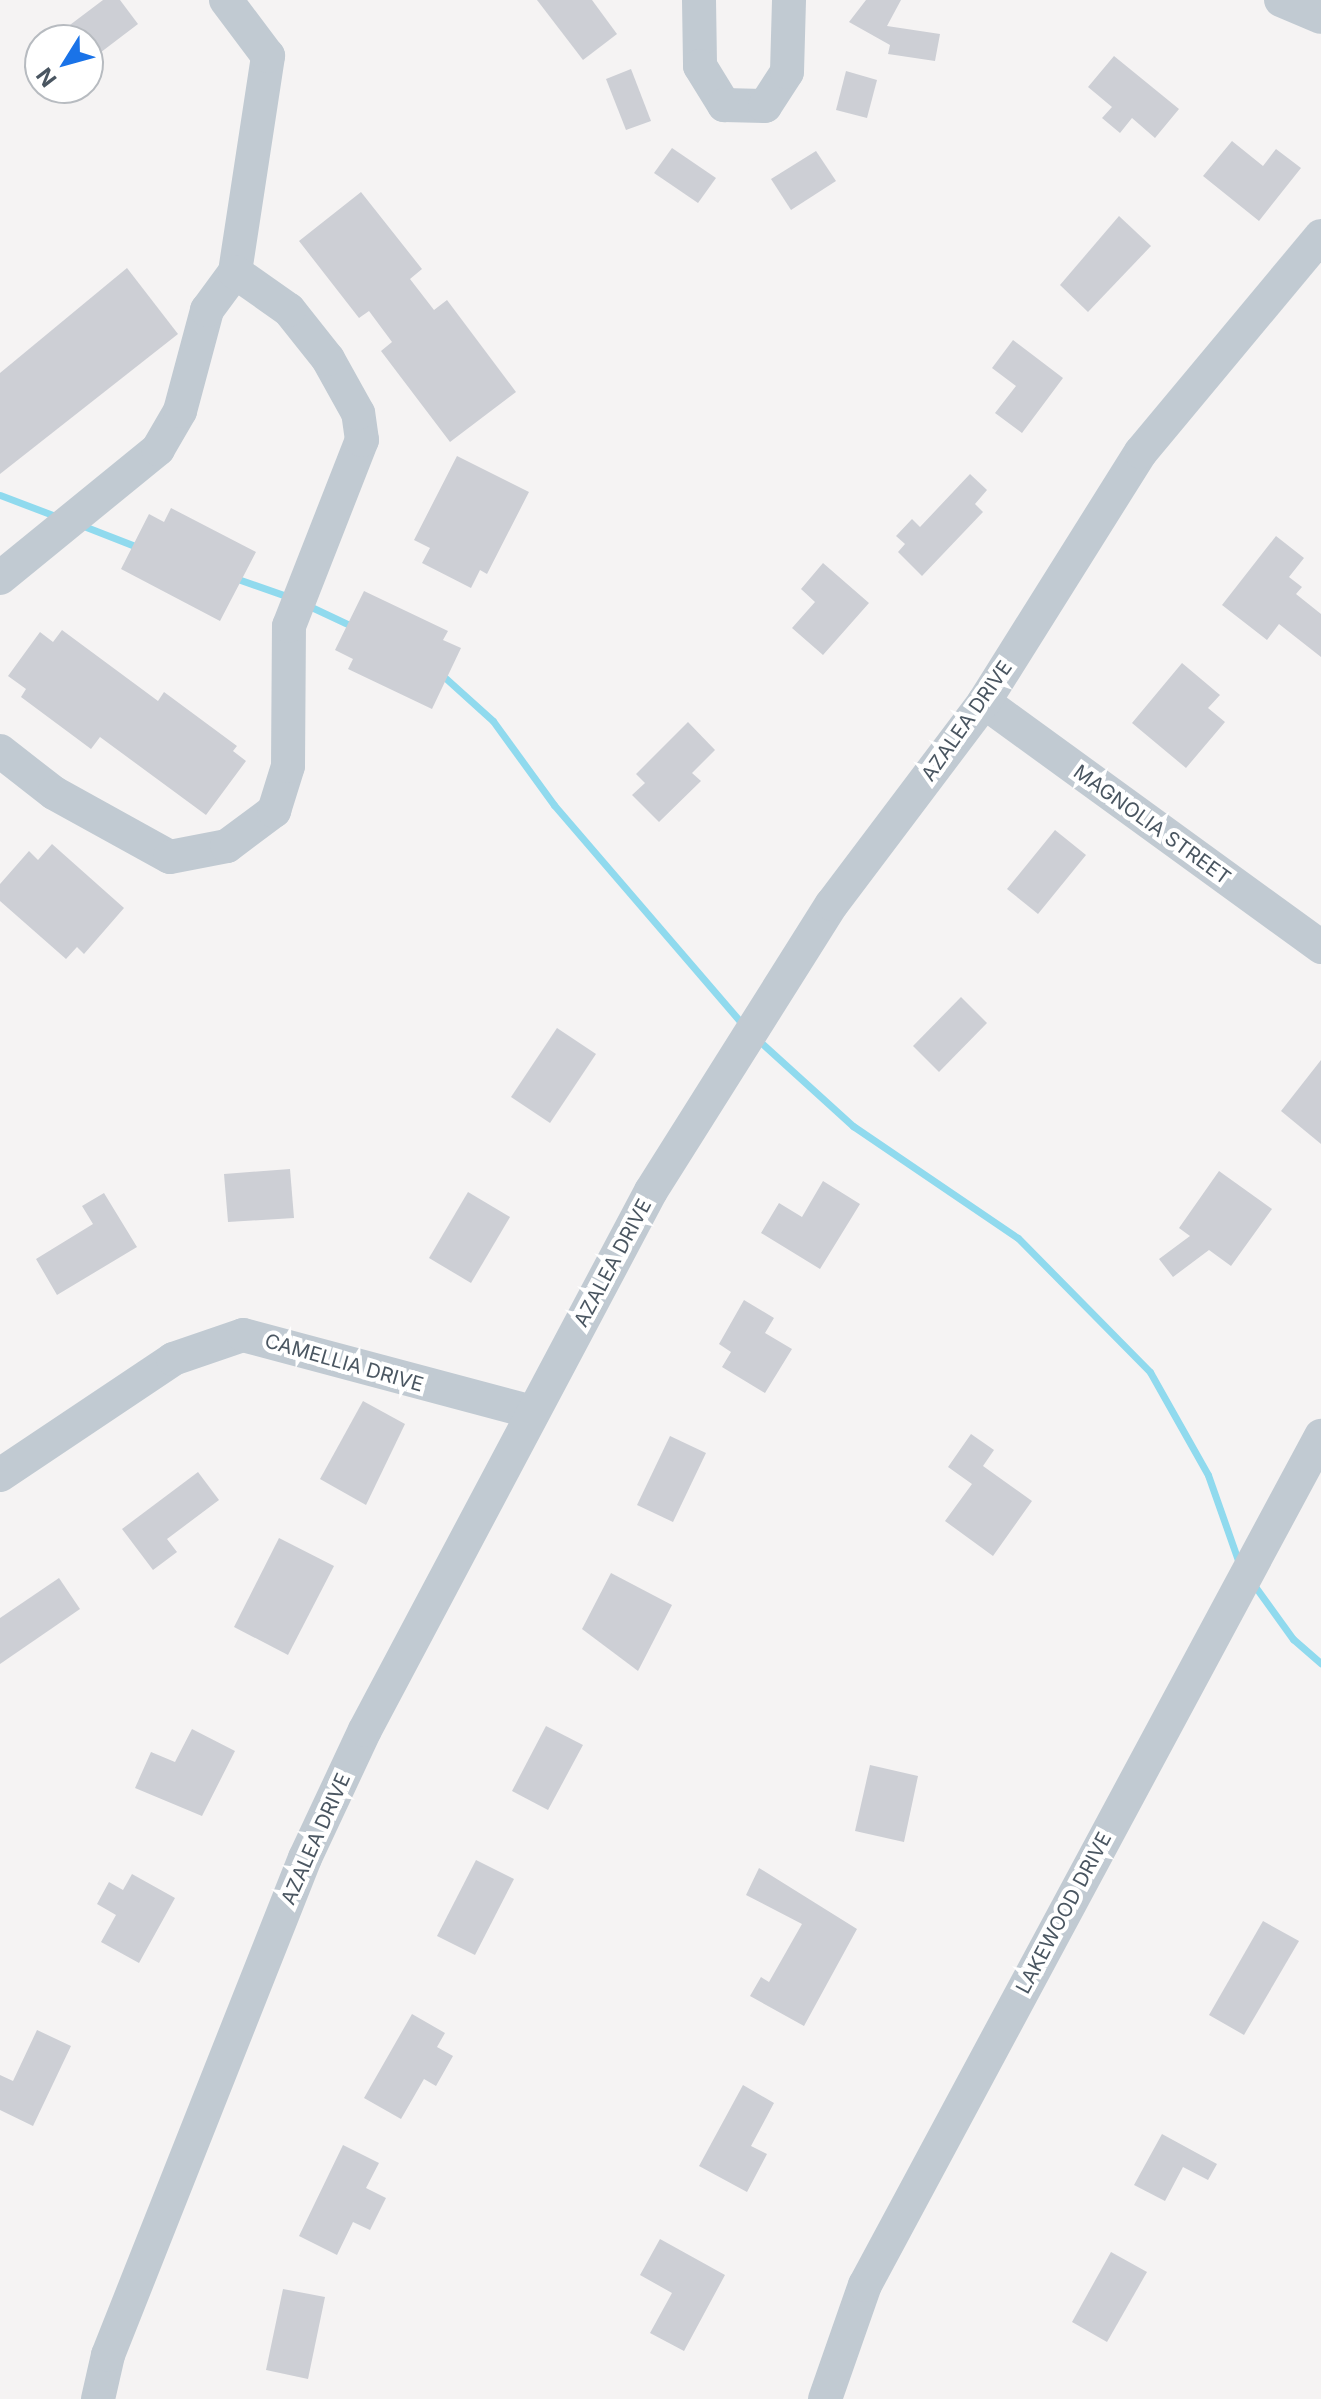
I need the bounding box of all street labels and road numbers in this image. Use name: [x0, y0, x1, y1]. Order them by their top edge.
street label: AZALEA DRIVE: [917, 656, 1017, 786]
street label: MAGNOLIA STREET: [1069, 760, 1235, 890]
street label: AZALEA DRIVE: [569, 1195, 657, 1331]
street label: CAMELLIA DRIVE: [262, 1329, 426, 1397]
street label: AZALEA DRIVE: [276, 1770, 356, 1908]
street label: LAKEWOOD DRIVE: [1011, 1828, 1117, 1998]

